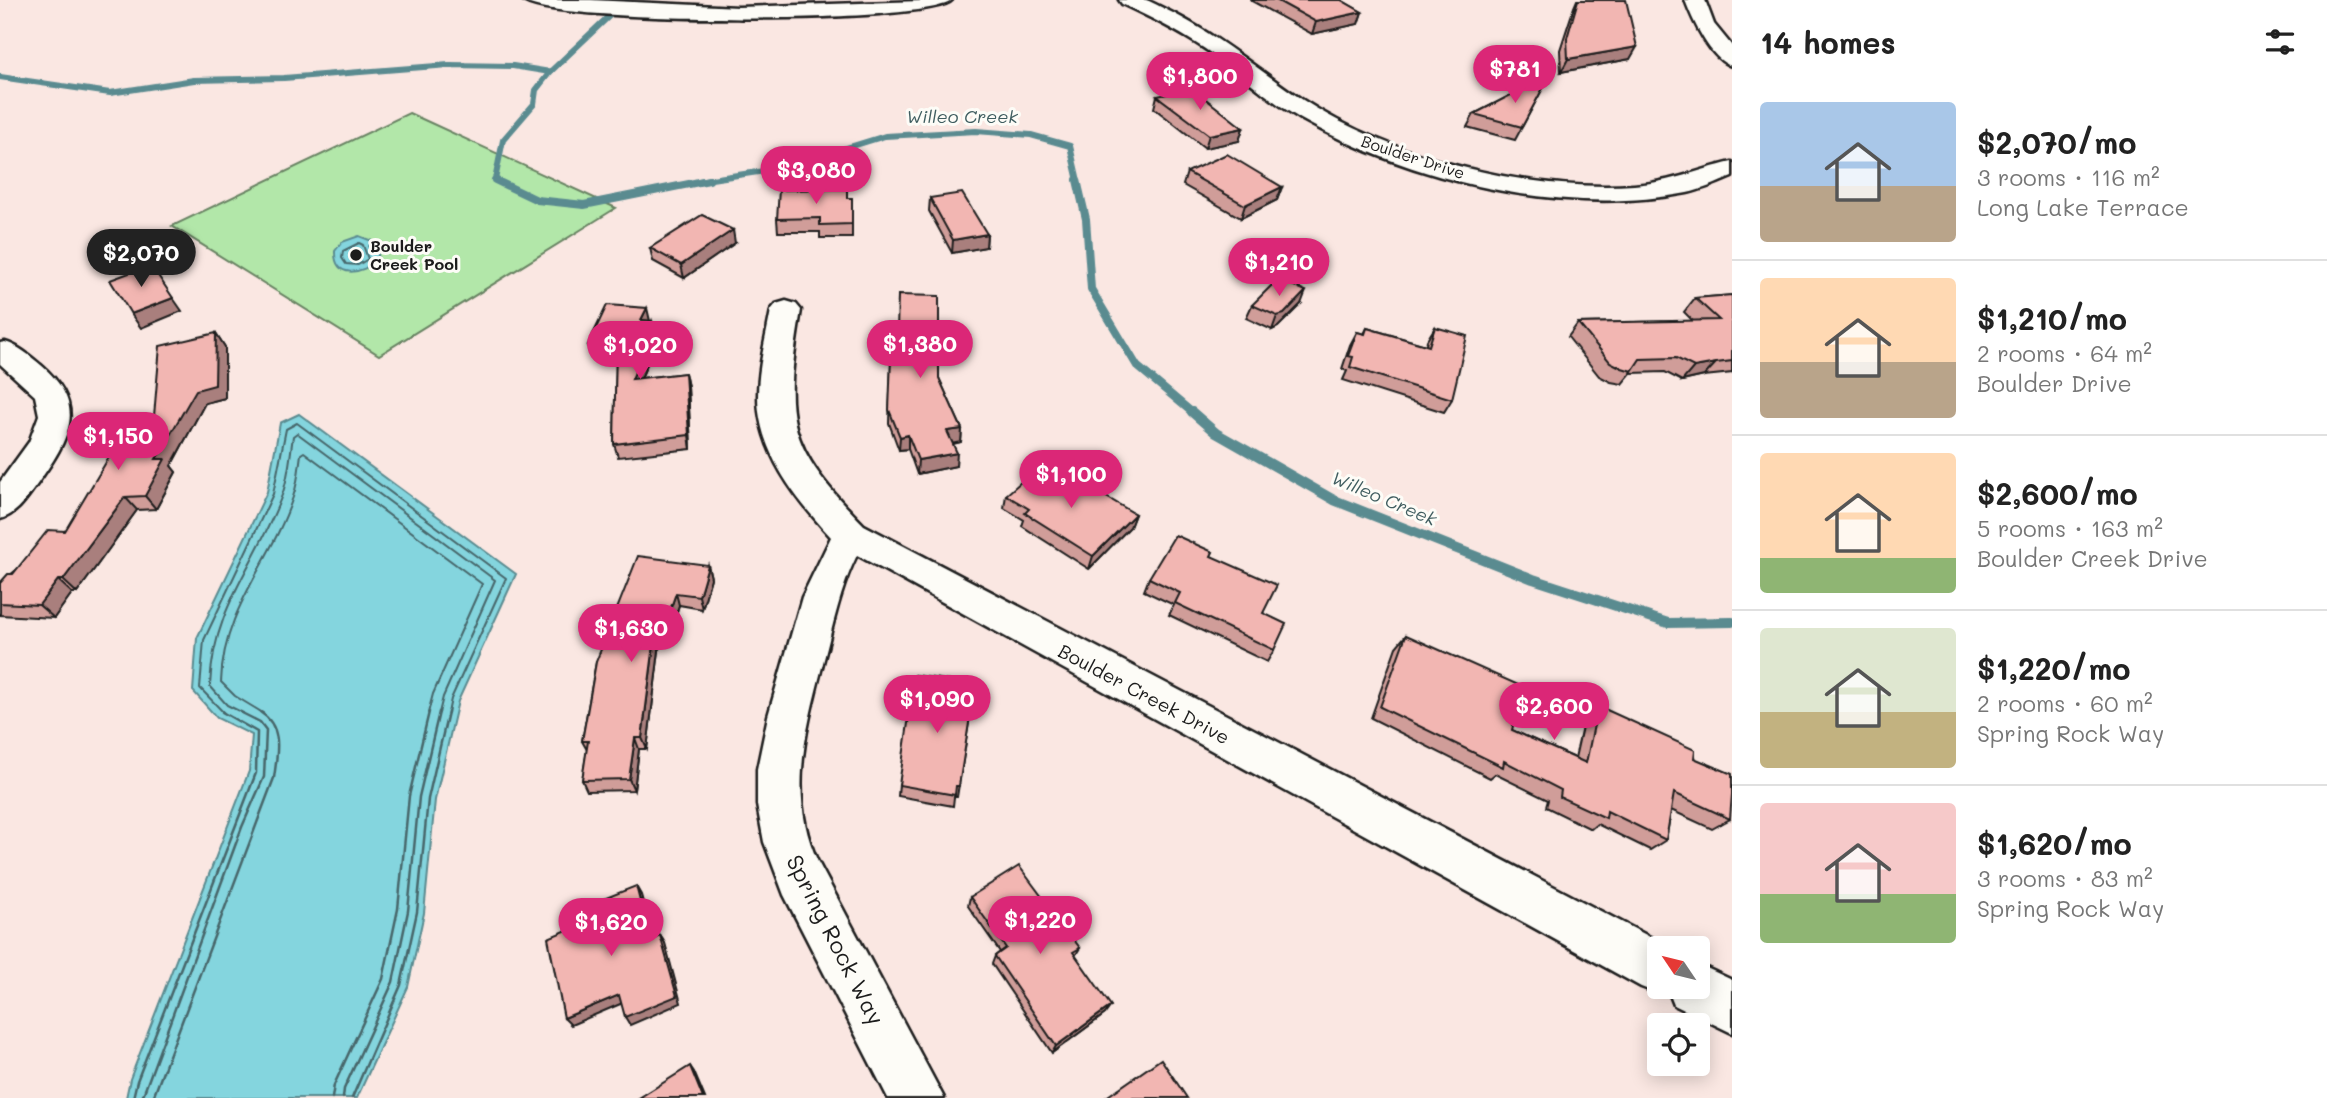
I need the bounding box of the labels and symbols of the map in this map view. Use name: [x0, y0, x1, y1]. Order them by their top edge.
pin: $781: [1474, 46, 1556, 105]
pin: $1,800: [1143, 52, 1257, 112]
water label: Willeo Creek: [906, 104, 1018, 128]
street label: Boulder Drive: [1359, 130, 1468, 183]
pin: $3,080: [759, 146, 873, 206]
pin: $2,070: [84, 230, 198, 289]
place label: Boulder Creek Pool: [370, 235, 458, 274]
pin: $1,210: [1222, 238, 1336, 298]
marker: Boulder Creek Pool: [348, 247, 364, 263]
pin: $1,380: [863, 320, 977, 380]
pin: $1,020: [583, 322, 697, 381]
pin: $1,150: [61, 412, 175, 472]
pin: $1,100: [1014, 450, 1128, 510]
water label: Willeo Creek: [1328, 465, 1441, 531]
pin: $1,630: [574, 604, 688, 664]
street label: Boulder Creek Drive: [1054, 638, 1234, 749]
pin: $1,090: [880, 676, 994, 735]
pin: $2,600: [1497, 682, 1611, 742]
street label: Spring Rock Way: [780, 849, 892, 1030]
pin: $1,220: [983, 897, 1097, 956]
pin: $1,620: [554, 898, 668, 958]
north arrow: [1647, 936, 1710, 999]

